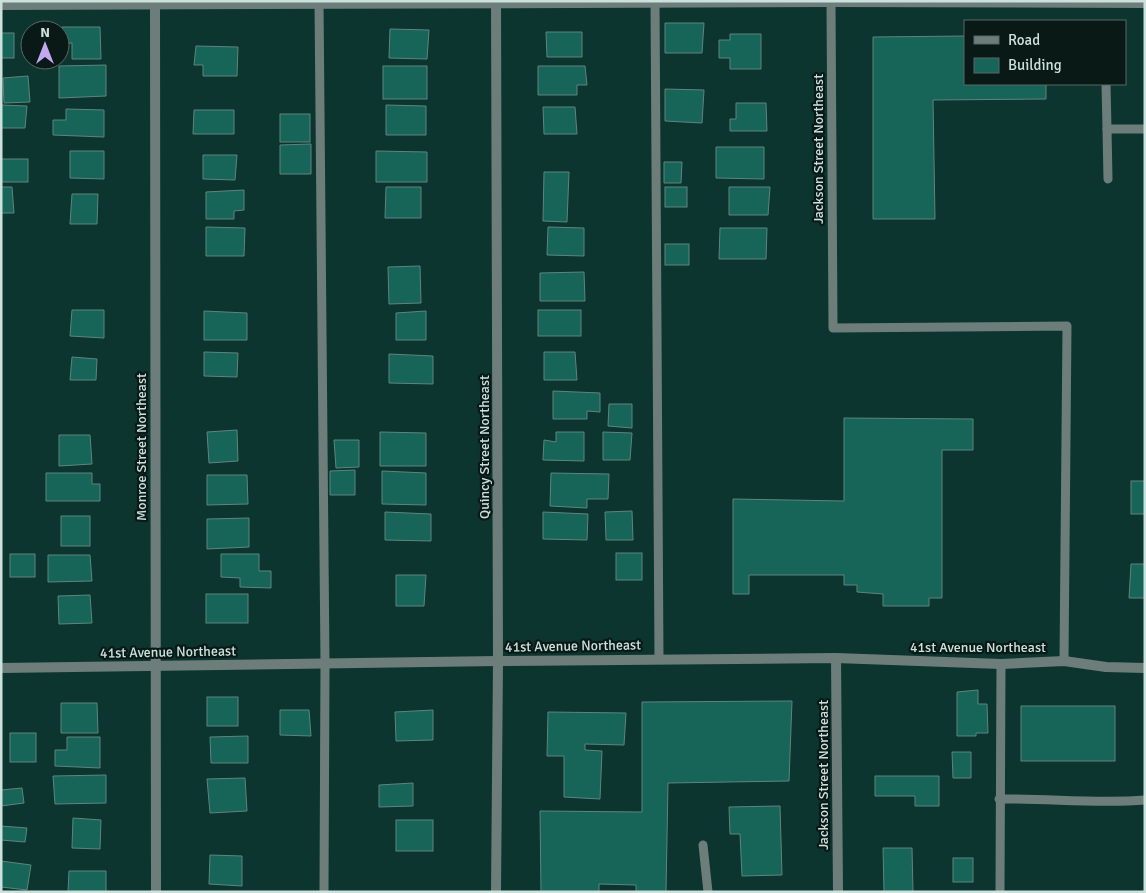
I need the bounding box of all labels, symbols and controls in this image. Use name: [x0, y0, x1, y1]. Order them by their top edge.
north arrow: [20, 20, 70, 70]
legend: [964, 20, 1126, 85]
text: N: [40, 24, 50, 41]
text: Road: [1008, 31, 1040, 49]
text: Building: [1008, 56, 1062, 74]
street label: Jackson Street Northeast: [810, 74, 827, 224]
street label: Monroe Street Northeast: [133, 373, 150, 521]
street label: Quincy Street Northeast: [476, 375, 493, 519]
street label: 41st Avenue Northeast: [505, 636, 641, 656]
street label: 41st Avenue Northeast: [910, 639, 1046, 656]
street label: 41st Avenue Northeast: [100, 642, 236, 662]
street label: Jackson Street Northeast: [815, 700, 832, 850]

